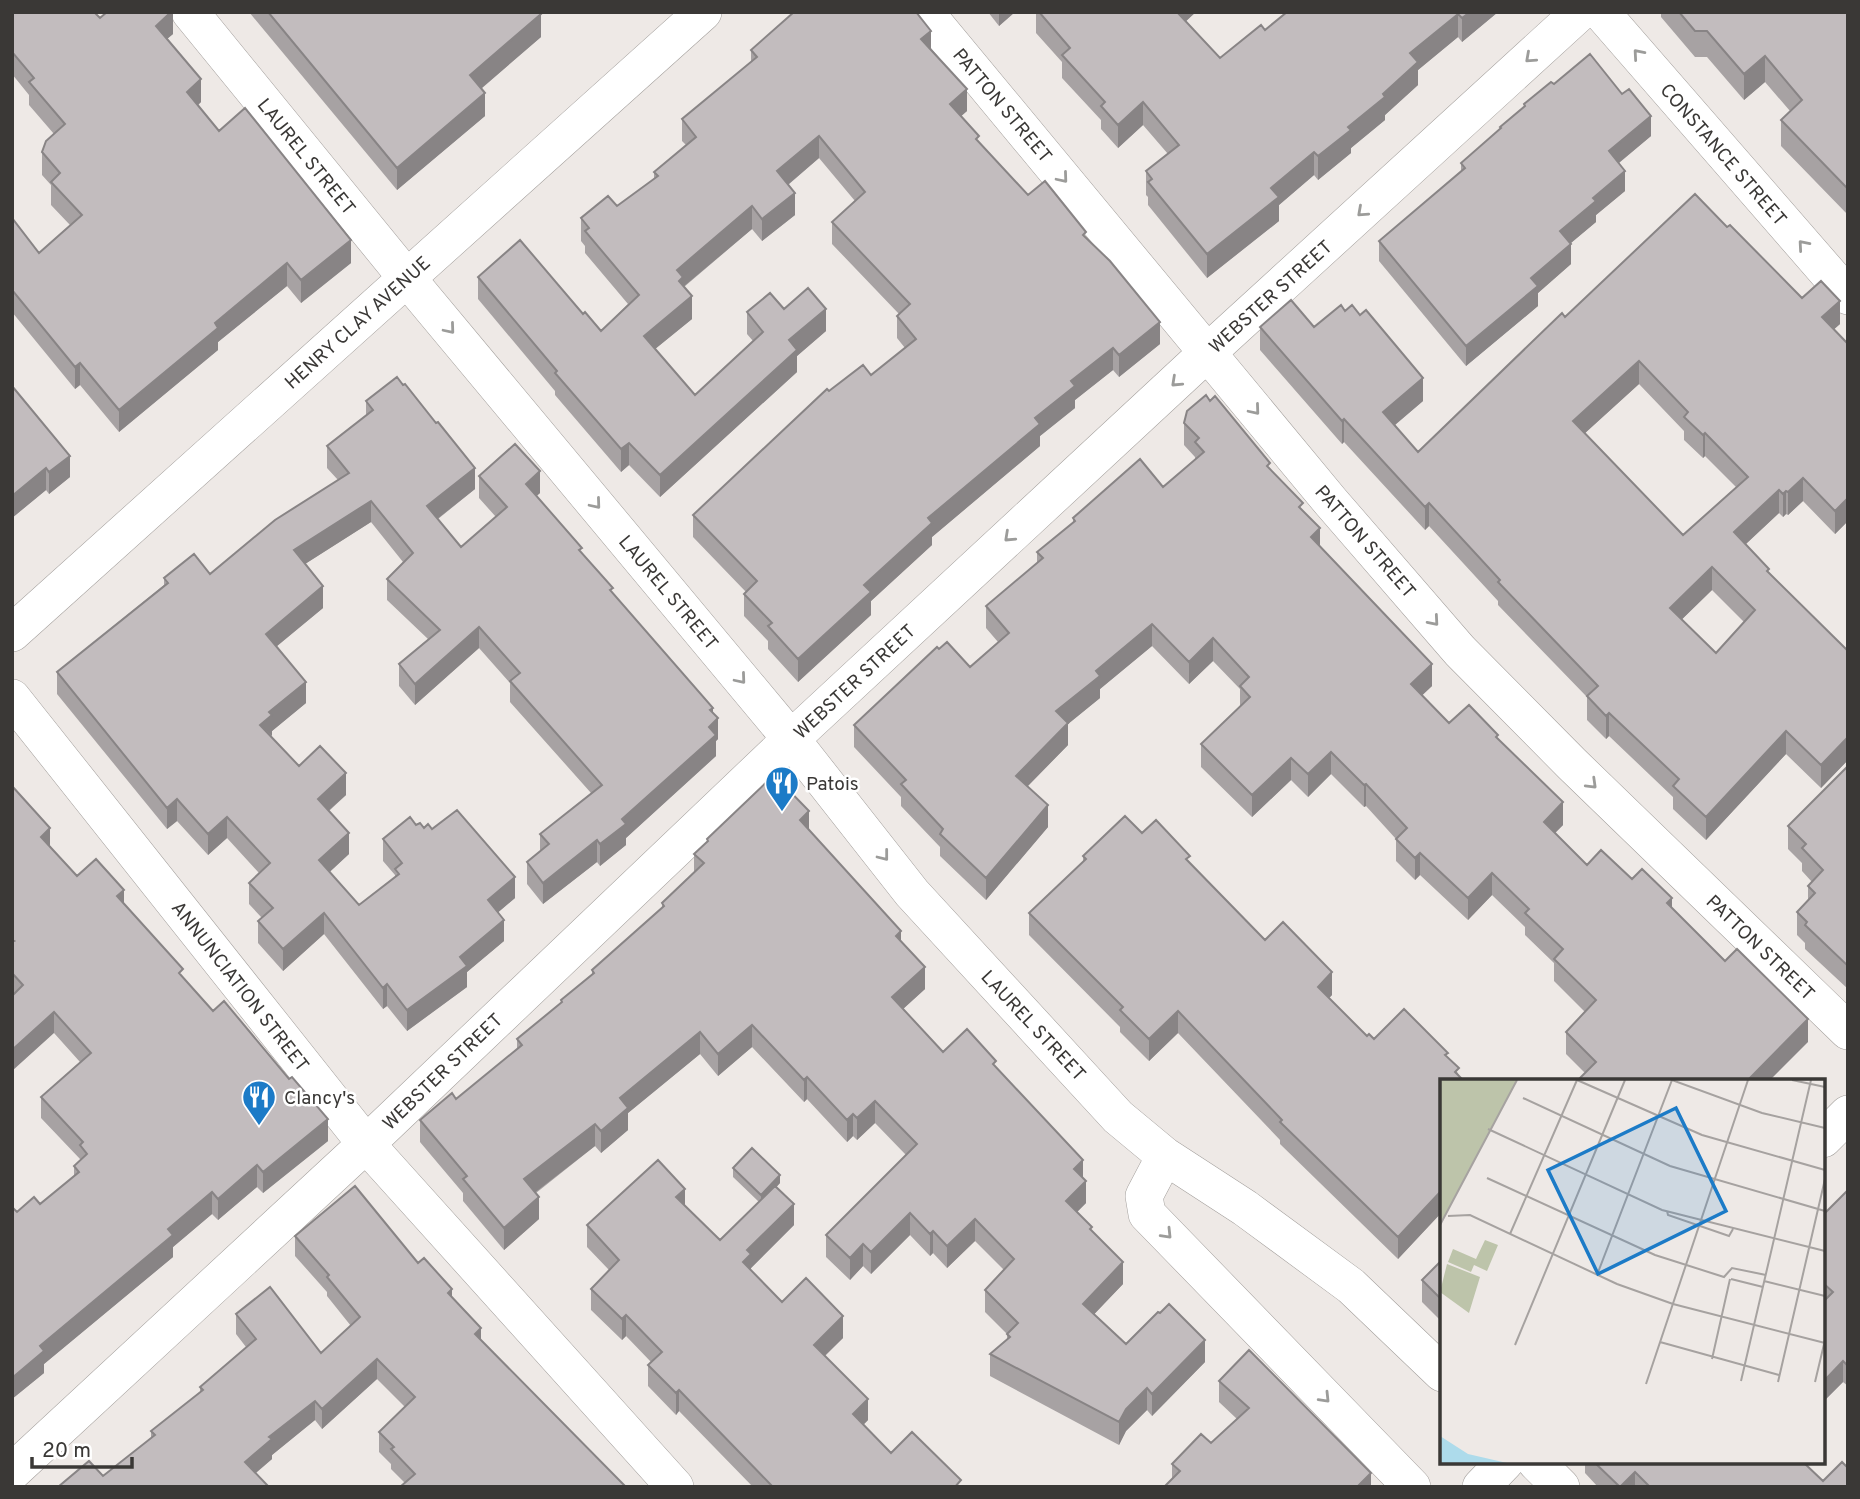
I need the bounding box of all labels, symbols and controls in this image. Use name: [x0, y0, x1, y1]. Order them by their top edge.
street label: PATTON STREET: [947, 44, 1056, 168]
one-way arrow: [1525, 50, 1538, 63]
one-way arrow: [1634, 50, 1646, 63]
street label: CONSTANCE STREET: [1654, 79, 1791, 232]
street label: LAUREL STREET: [251, 94, 360, 220]
one-way arrow: [1055, 169, 1067, 182]
one-way arrow: [1357, 204, 1370, 216]
street label: WEBSTER STREET: [1205, 236, 1338, 359]
one-way arrow: [1799, 240, 1811, 253]
street label: HENRY CLAY AVENUE: [280, 252, 436, 395]
one-way arrow: [442, 321, 454, 334]
one-way arrow: [1171, 374, 1184, 386]
one-way arrow: [1247, 401, 1259, 414]
street label: PATTON STREET: [1309, 481, 1420, 604]
one-way arrow: [587, 497, 600, 509]
one-way arrow: [1004, 529, 1017, 541]
street label: LAUREL STREET: [612, 531, 723, 656]
one-way arrow: [1426, 612, 1438, 625]
street label: WEBSTER STREET: [789, 620, 921, 745]
one-way arrow: [733, 671, 745, 684]
restaurant icon: Patois: [763, 764, 801, 813]
place label: Patois: [806, 773, 859, 797]
one-way arrow: [1584, 775, 1597, 788]
one-way arrow: [875, 849, 888, 861]
street label: PATTON STREET: [1700, 890, 1819, 1006]
street label: ANNUNCIATION STREET: [165, 897, 314, 1077]
street label: LAUREL STREET: [975, 966, 1090, 1087]
street label: WEBSTER STREET: [378, 1009, 509, 1136]
restaurant icon: Clancy's: [240, 1078, 278, 1127]
inset map: [1440, 1079, 1825, 1464]
place label: Clancy's: [284, 1087, 355, 1111]
one-way arrow: [1158, 1226, 1171, 1239]
one-way arrow: [1317, 1389, 1330, 1402]
scale bar: [32, 1426, 131, 1470]
text: 20 m: [42, 1438, 91, 1465]

